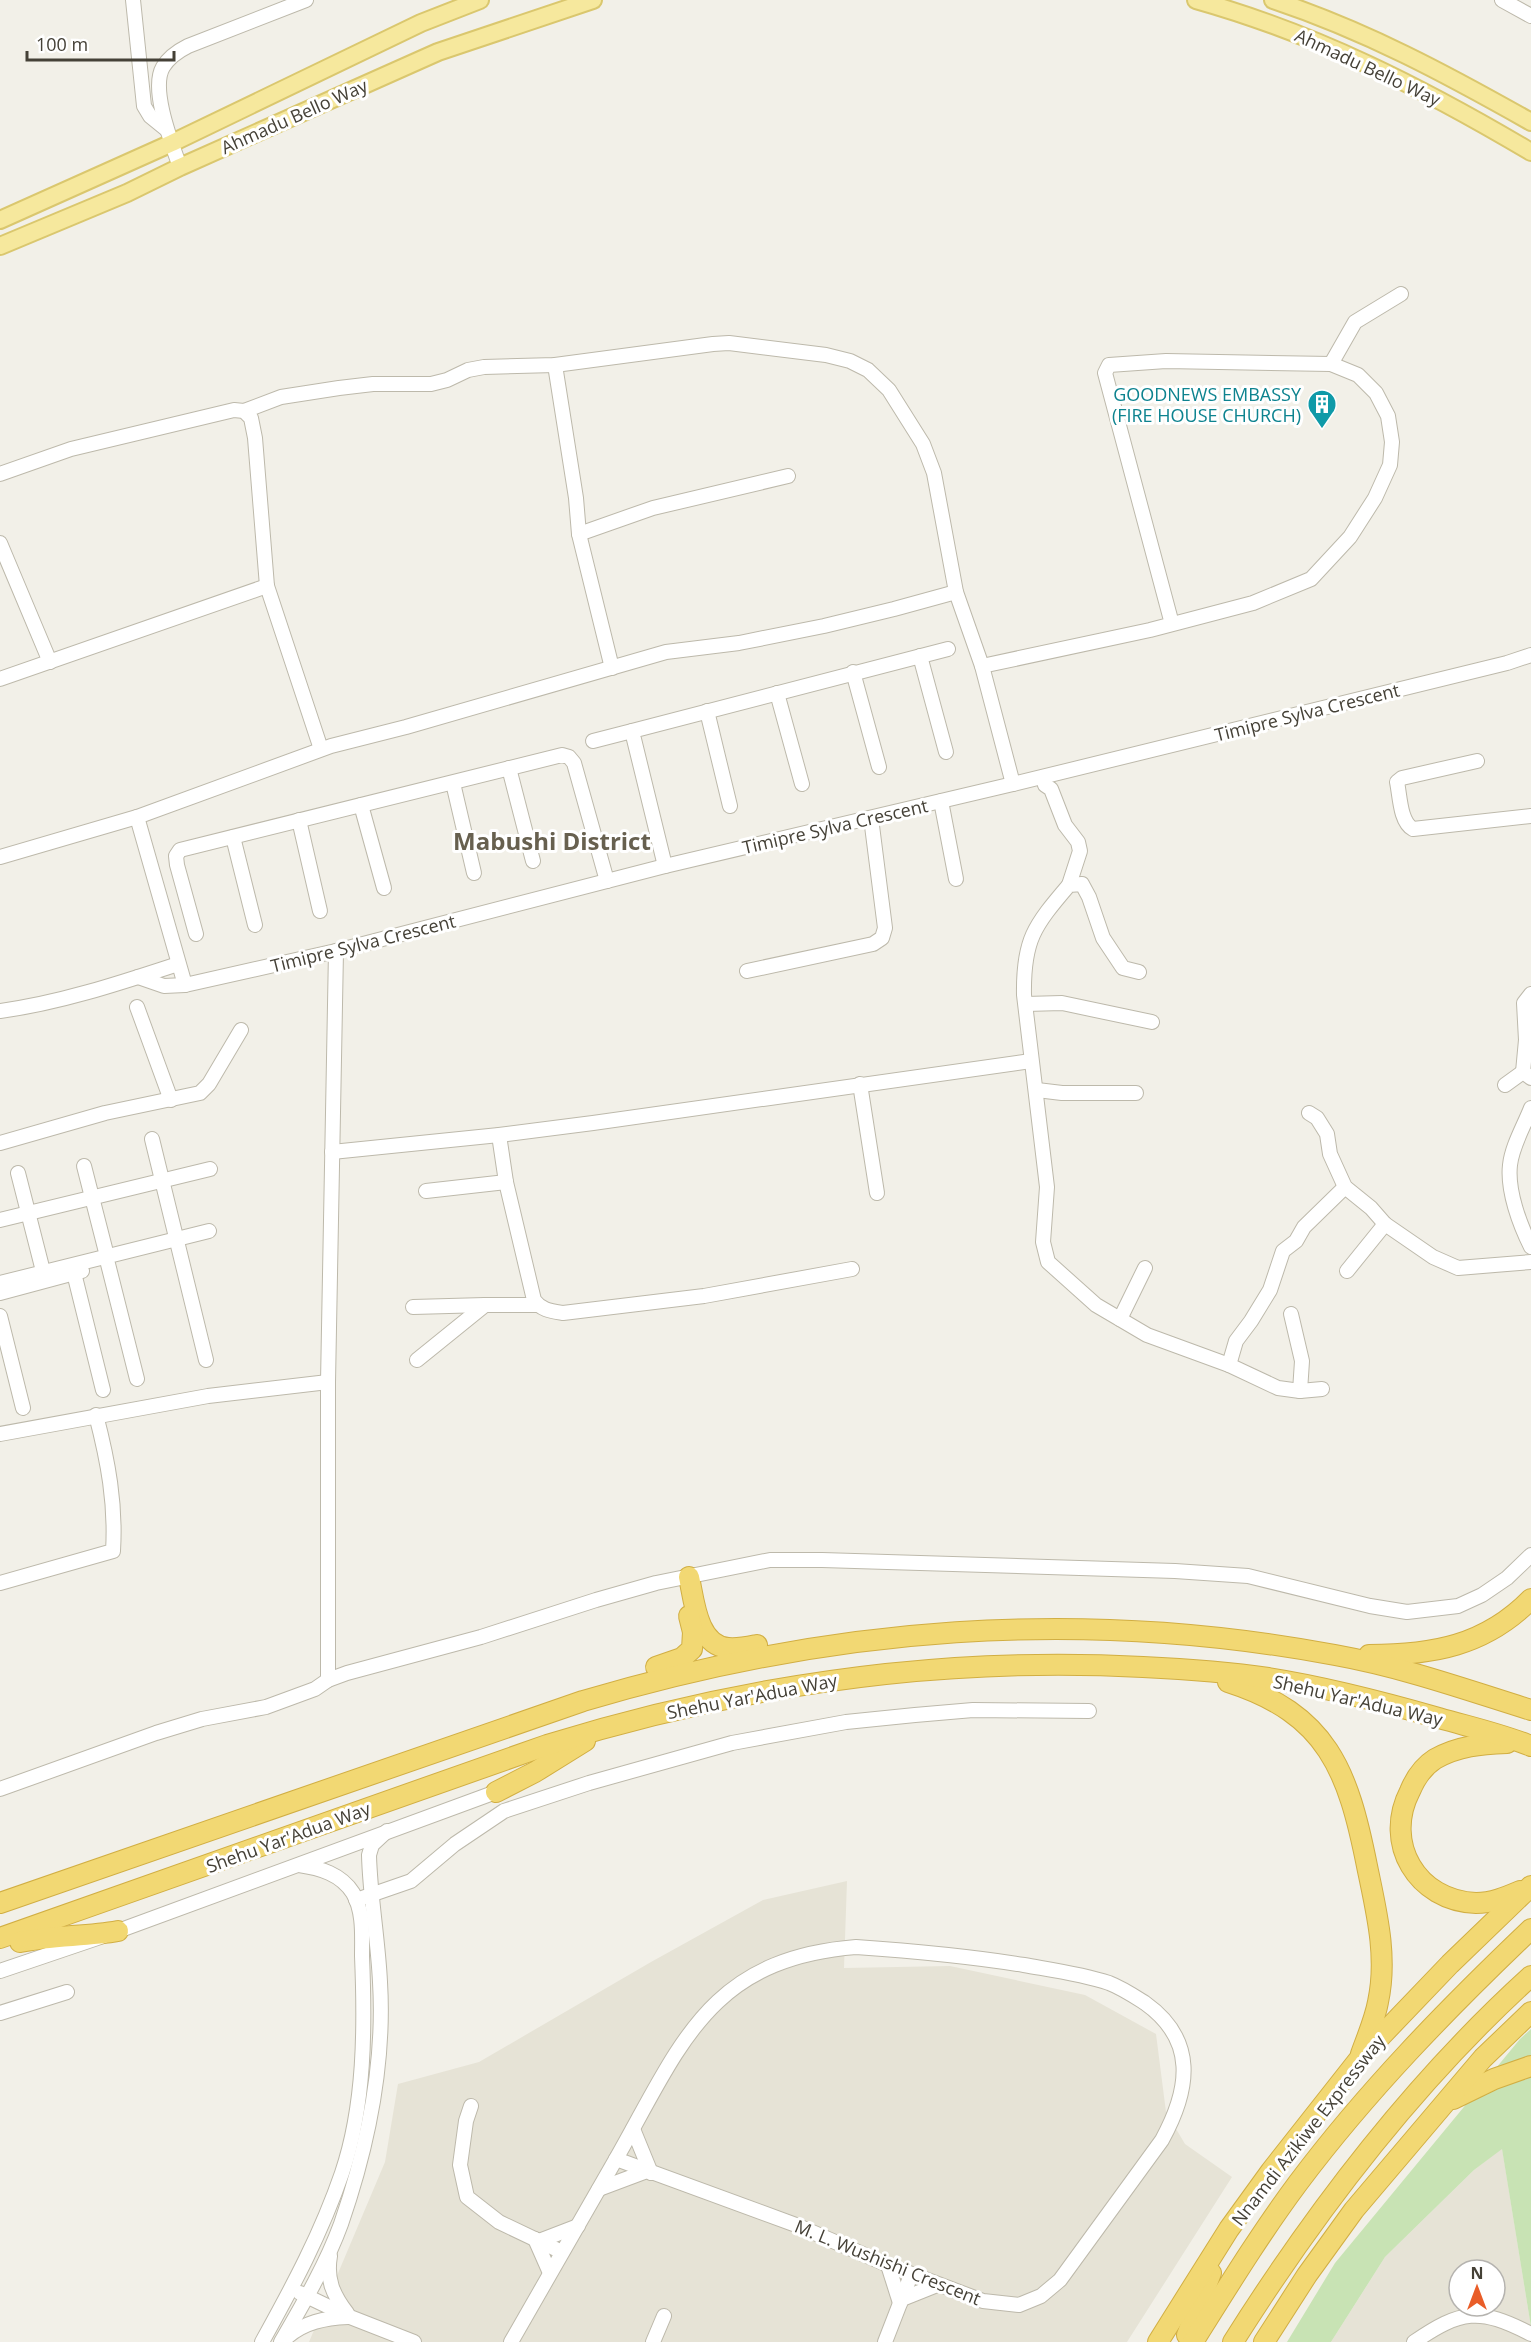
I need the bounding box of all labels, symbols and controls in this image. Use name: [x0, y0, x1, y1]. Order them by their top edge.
street label: Ahmadu Bello Way: [1291, 23, 1445, 112]
scale bar: [27, 24, 174, 62]
text: 100 m: [36, 32, 88, 56]
street label: Ahmadu Bello Way: [217, 73, 372, 159]
place label: GOODNEWS EMBASSY (FIRE HOUSE CHURCH): [1112, 382, 1302, 427]
building icon: GOODNEWS EMBASSY (FIRE HOUSE CHURCH): [1306, 388, 1338, 430]
street label: Timipre Sylva Crescent: [1212, 677, 1402, 747]
street label: Timipre Sylva Crescent: [740, 793, 930, 859]
district label: Mabushi District: [453, 824, 651, 857]
street label: Timipre Sylva Crescent: [268, 908, 458, 978]
street label: Shehu Yar'Adua Way: [665, 1668, 840, 1724]
street label: Shehu Yar'Adua Way: [1271, 1669, 1446, 1731]
street label: Shehu Yar'Adua Way: [203, 1796, 374, 1878]
street label: Nnamdi Azikiwe Expressway: [1226, 2029, 1391, 2231]
street label: M. L. Wushishi Crescent: [791, 2214, 985, 2310]
north arrow: [1447, 2258, 1507, 2318]
text: N: [1470, 2262, 1484, 2284]

